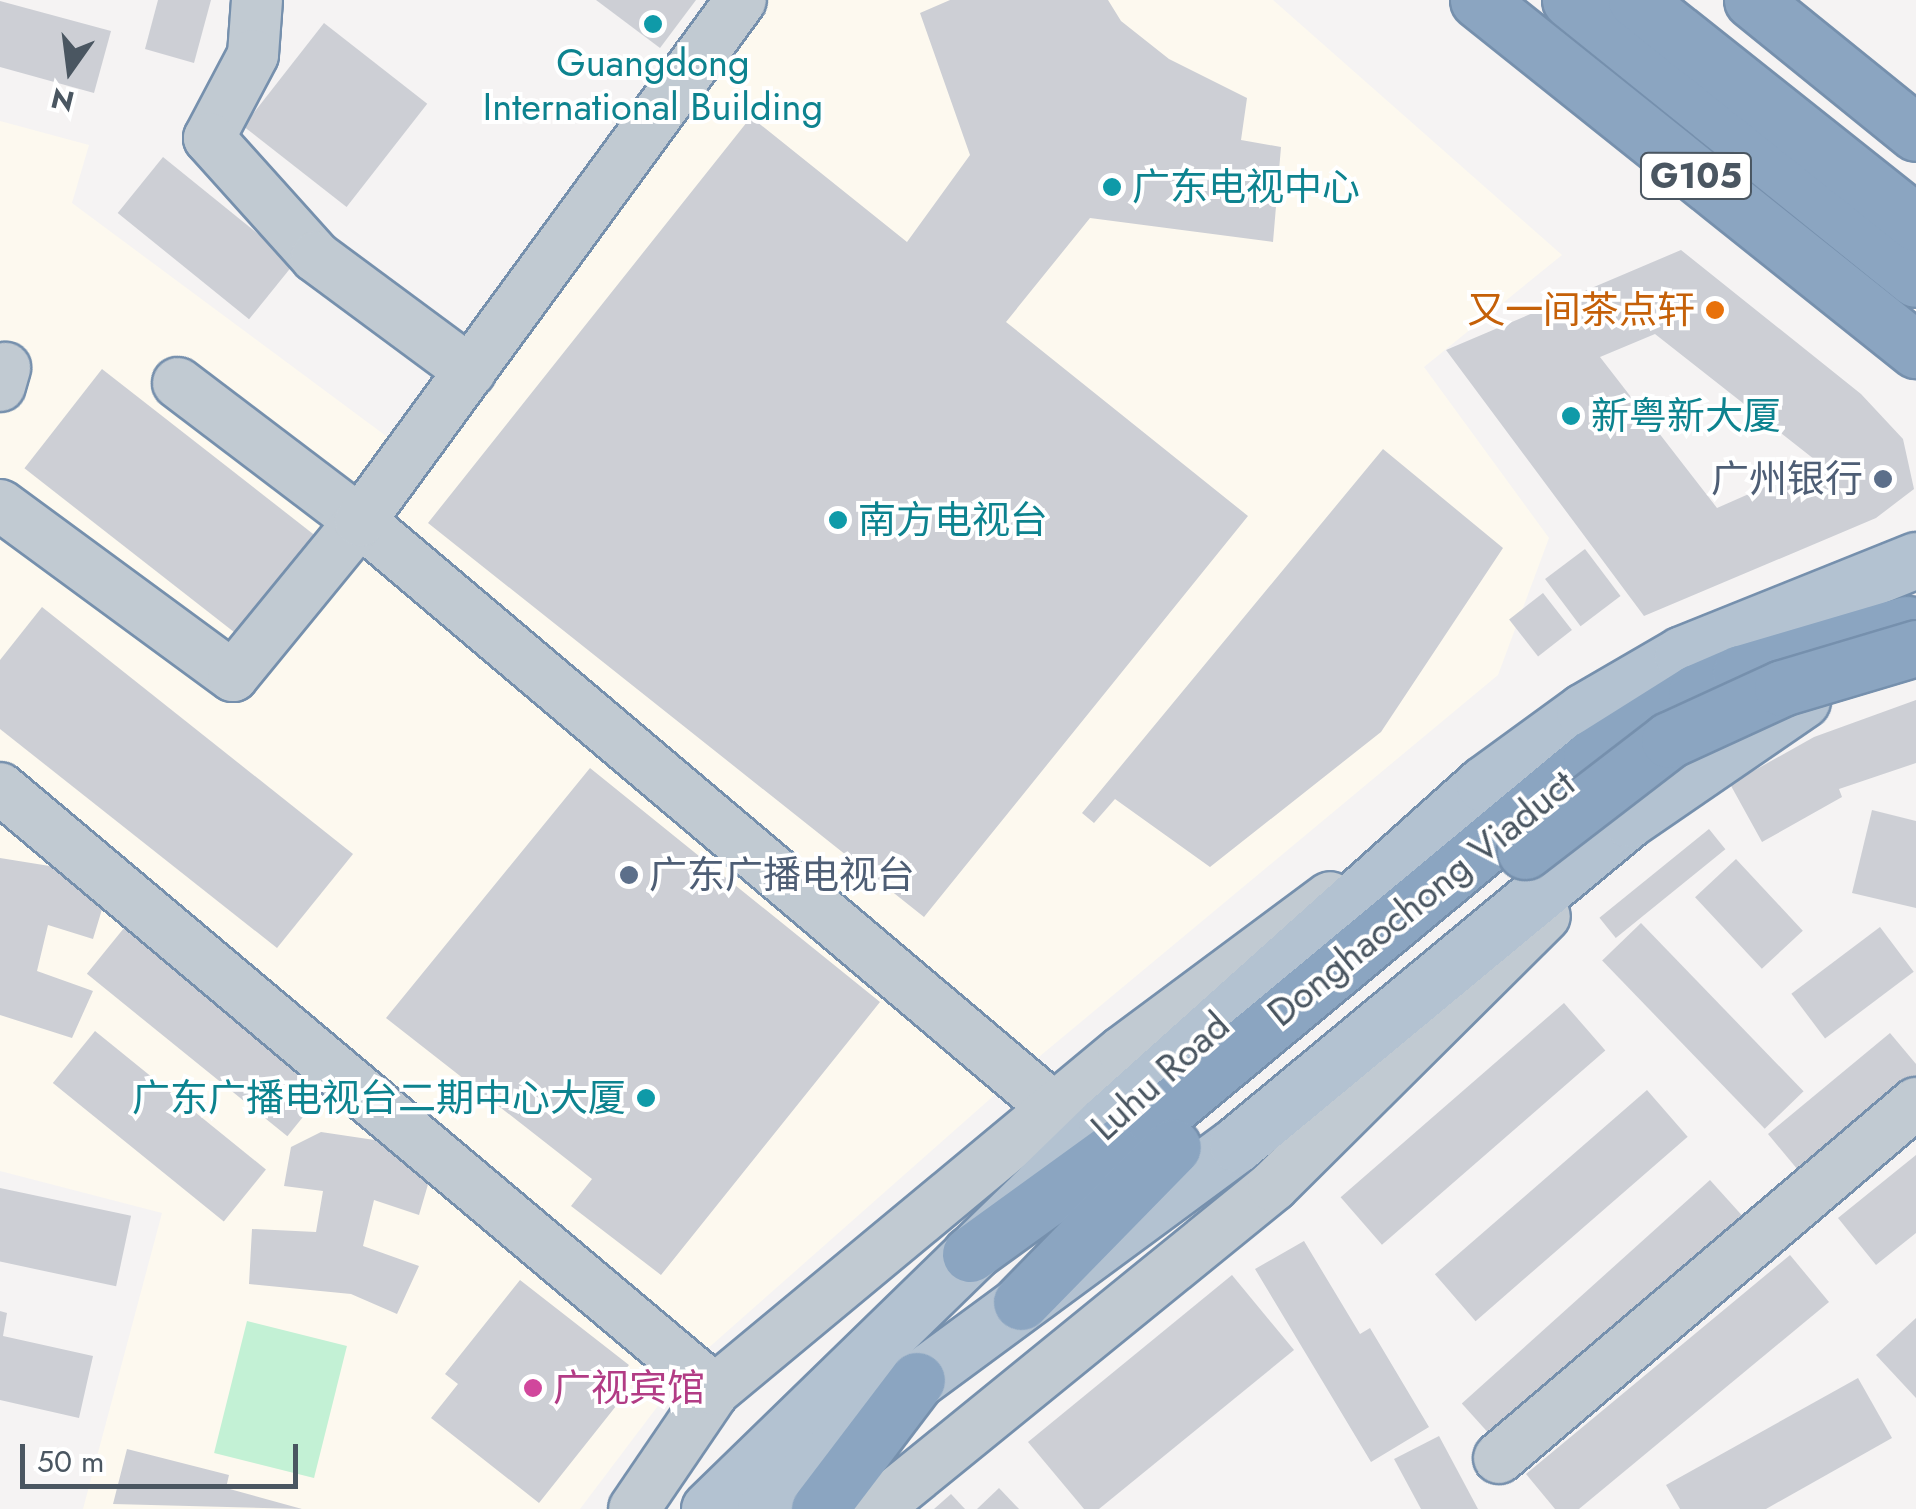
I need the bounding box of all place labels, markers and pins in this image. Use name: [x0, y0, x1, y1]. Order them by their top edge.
marker: Guangdong International Building: [642, 13, 664, 35]
place label: Guangdong International Building: [483, 40, 823, 130]
place label: 广东电视中心: [1132, 164, 1360, 210]
marker: 广东电视中心: [1101, 176, 1123, 198]
place label: 又一间茶点轩: [1467, 287, 1695, 333]
marker: 又一间茶点轩: [1704, 299, 1726, 321]
place label: 新粤新大厦: [1591, 393, 1781, 439]
marker: 新粤新大厦: [1560, 405, 1582, 427]
place label: 广州银行: [1711, 456, 1863, 502]
marker: 广州银行: [1872, 468, 1894, 490]
place label: 南方电视台: [858, 497, 1048, 543]
marker: 南方电视台: [827, 509, 849, 531]
place label: 广东广播电视台: [649, 852, 915, 898]
marker: 广东广播电视台: [618, 864, 640, 886]
place label: 广东广播电视台二期中心大厦: [132, 1075, 626, 1121]
marker: 广东广播电视台二期中心大厦: [635, 1087, 657, 1109]
place label: 广视宾馆: [553, 1365, 705, 1411]
marker: 广视宾馆: [522, 1377, 544, 1399]

